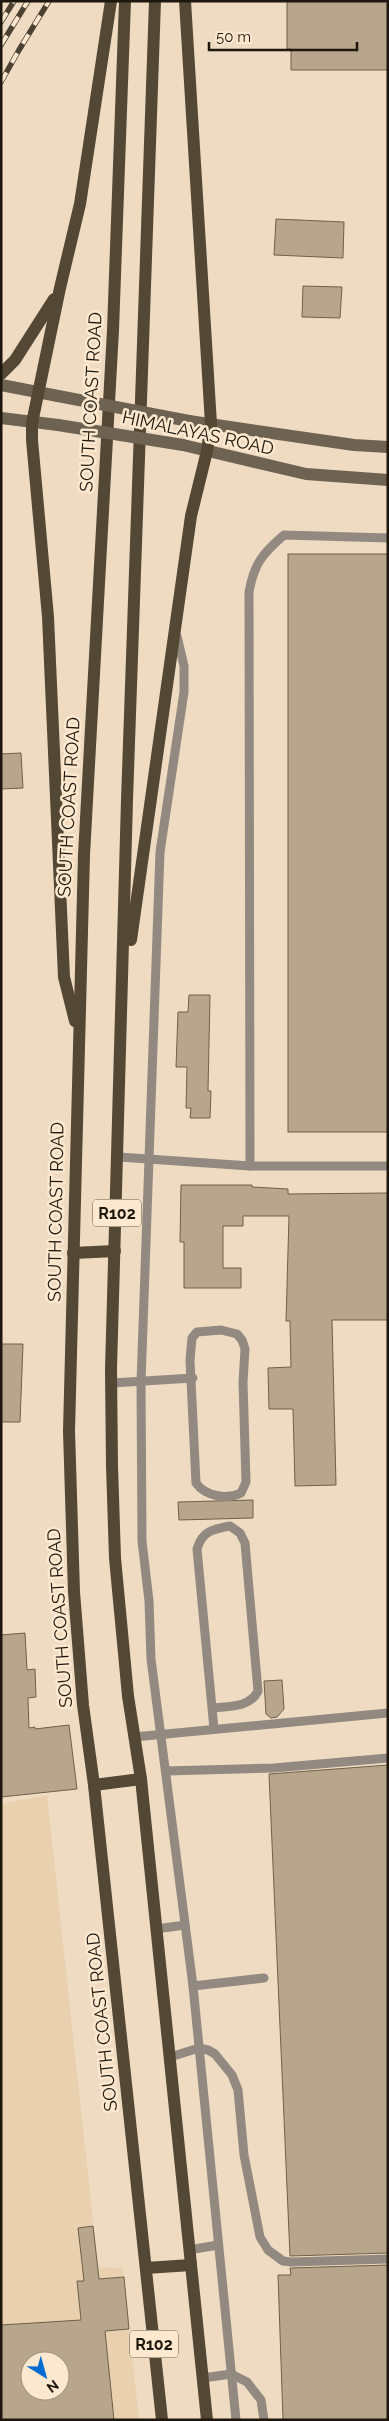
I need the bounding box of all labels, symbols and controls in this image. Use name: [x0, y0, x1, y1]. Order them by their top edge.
scale bar: [209, 20, 356, 52]
text: 50 m: [216, 28, 251, 46]
street label: SOUTH COAST ROAD: [75, 311, 106, 492]
street label: HIMALAYAS ROAD: [120, 406, 276, 459]
street label: SOUTH COAST ROAD: [53, 716, 84, 897]
street label: SOUTH COAST ROAD: [43, 1122, 68, 1302]
road number: R102: [93, 1200, 141, 1226]
street label: SOUTH COAST ROAD: [43, 1527, 76, 1709]
street label: SOUTH COAST ROAD: [82, 1931, 121, 2113]
road number: R102: [130, 2330, 178, 2358]
north arrow: [20, 2351, 70, 2401]
text: N: [44, 2377, 62, 2396]

